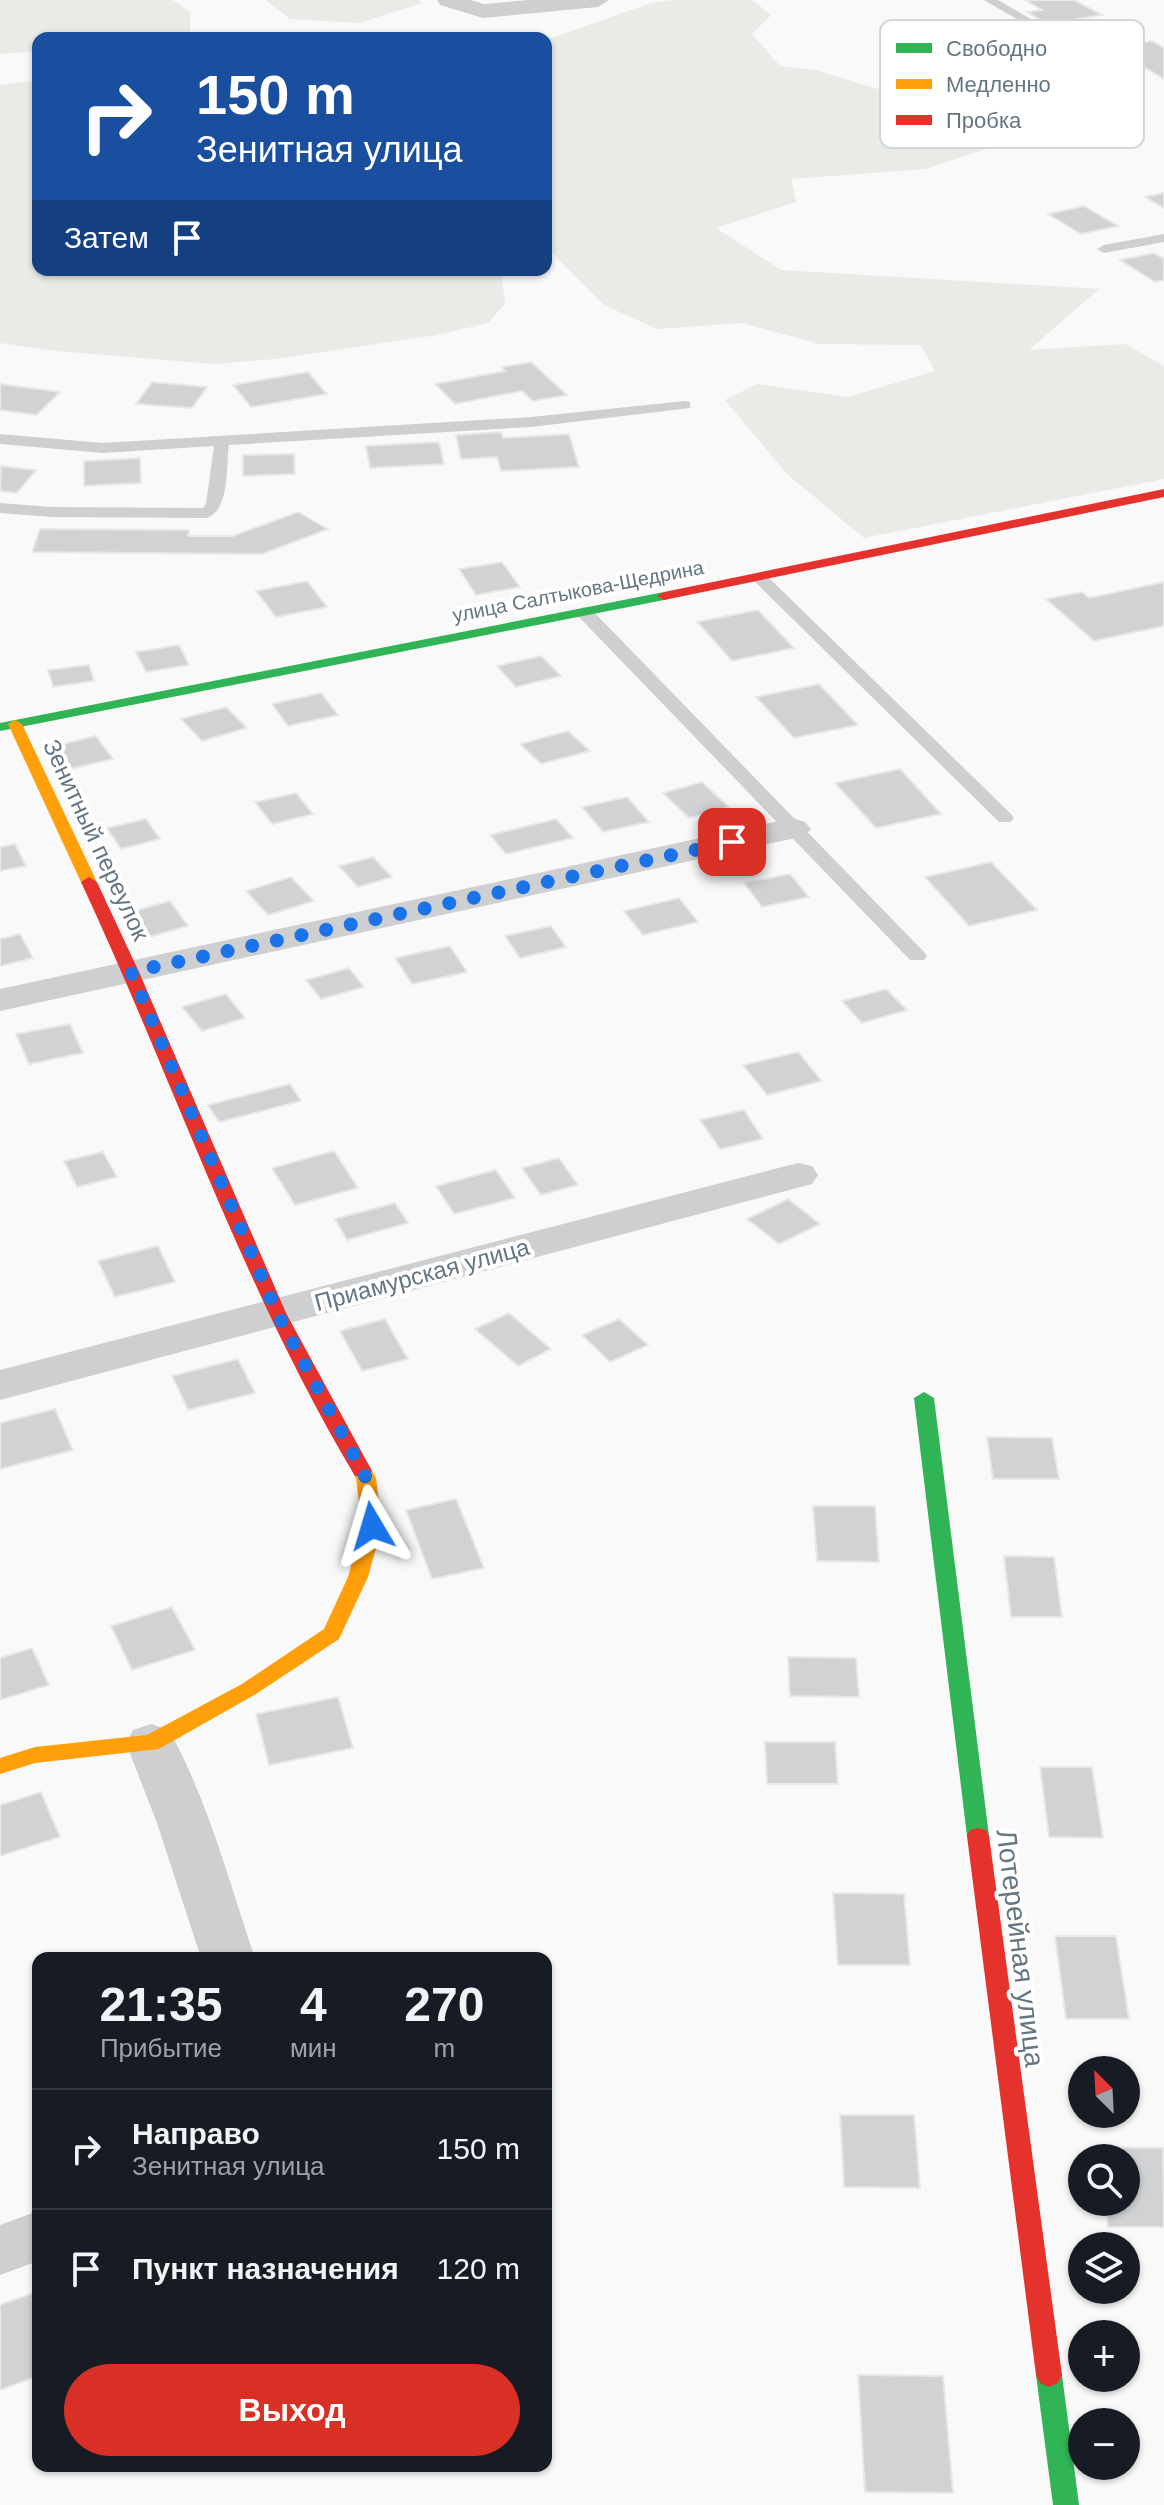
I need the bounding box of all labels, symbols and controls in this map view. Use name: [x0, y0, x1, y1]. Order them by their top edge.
legend: [880, 20, 1144, 148]
text: Свободно: [946, 36, 1047, 61]
text: 150 m: [196, 63, 355, 126]
icon: right: [64, 64, 168, 168]
text: Медленно: [946, 72, 1051, 97]
text: Пробка: [946, 108, 1022, 133]
text: Зенитная улица: [196, 129, 463, 170]
icon: arrive: [165, 216, 209, 260]
text: Затем: [64, 221, 149, 254]
street label: улица Салтыкова-Щедрина: [451, 556, 706, 626]
street label: Зенитный переулок: [38, 735, 155, 945]
pin: [698, 808, 766, 876]
icon: arrive: [710, 820, 754, 864]
street label: Приамурская улица: [312, 1233, 533, 1316]
position arrow: [330, 1484, 414, 1568]
street label: Лотерейная улица: [991, 1827, 1051, 2069]
text: 21:35: [100, 1978, 222, 2031]
text: 4: [300, 1978, 327, 2031]
text: 270: [404, 1978, 484, 2031]
text: Прибытие: [100, 2033, 222, 2063]
text: мин: [290, 2033, 337, 2063]
text: m: [434, 2033, 455, 2063]
north arrow: [1068, 2056, 1140, 2128]
map controls: [1068, 2056, 1140, 2480]
text: Направо: [132, 2117, 260, 2150]
icon: right: [64, 2127, 108, 2171]
text: 150 m: [437, 2132, 520, 2165]
button: search: [1068, 2144, 1140, 2216]
text: Зенитная улица: [132, 2151, 325, 2181]
button: layers: [1068, 2232, 1140, 2304]
icon: arrive: [64, 2247, 108, 2291]
text: Пункт назначения: [132, 2252, 399, 2285]
text: 120 m: [437, 2252, 520, 2285]
button: +: [1068, 2320, 1140, 2392]
button: Выход: [64, 2364, 520, 2456]
button: −: [1068, 2408, 1140, 2480]

